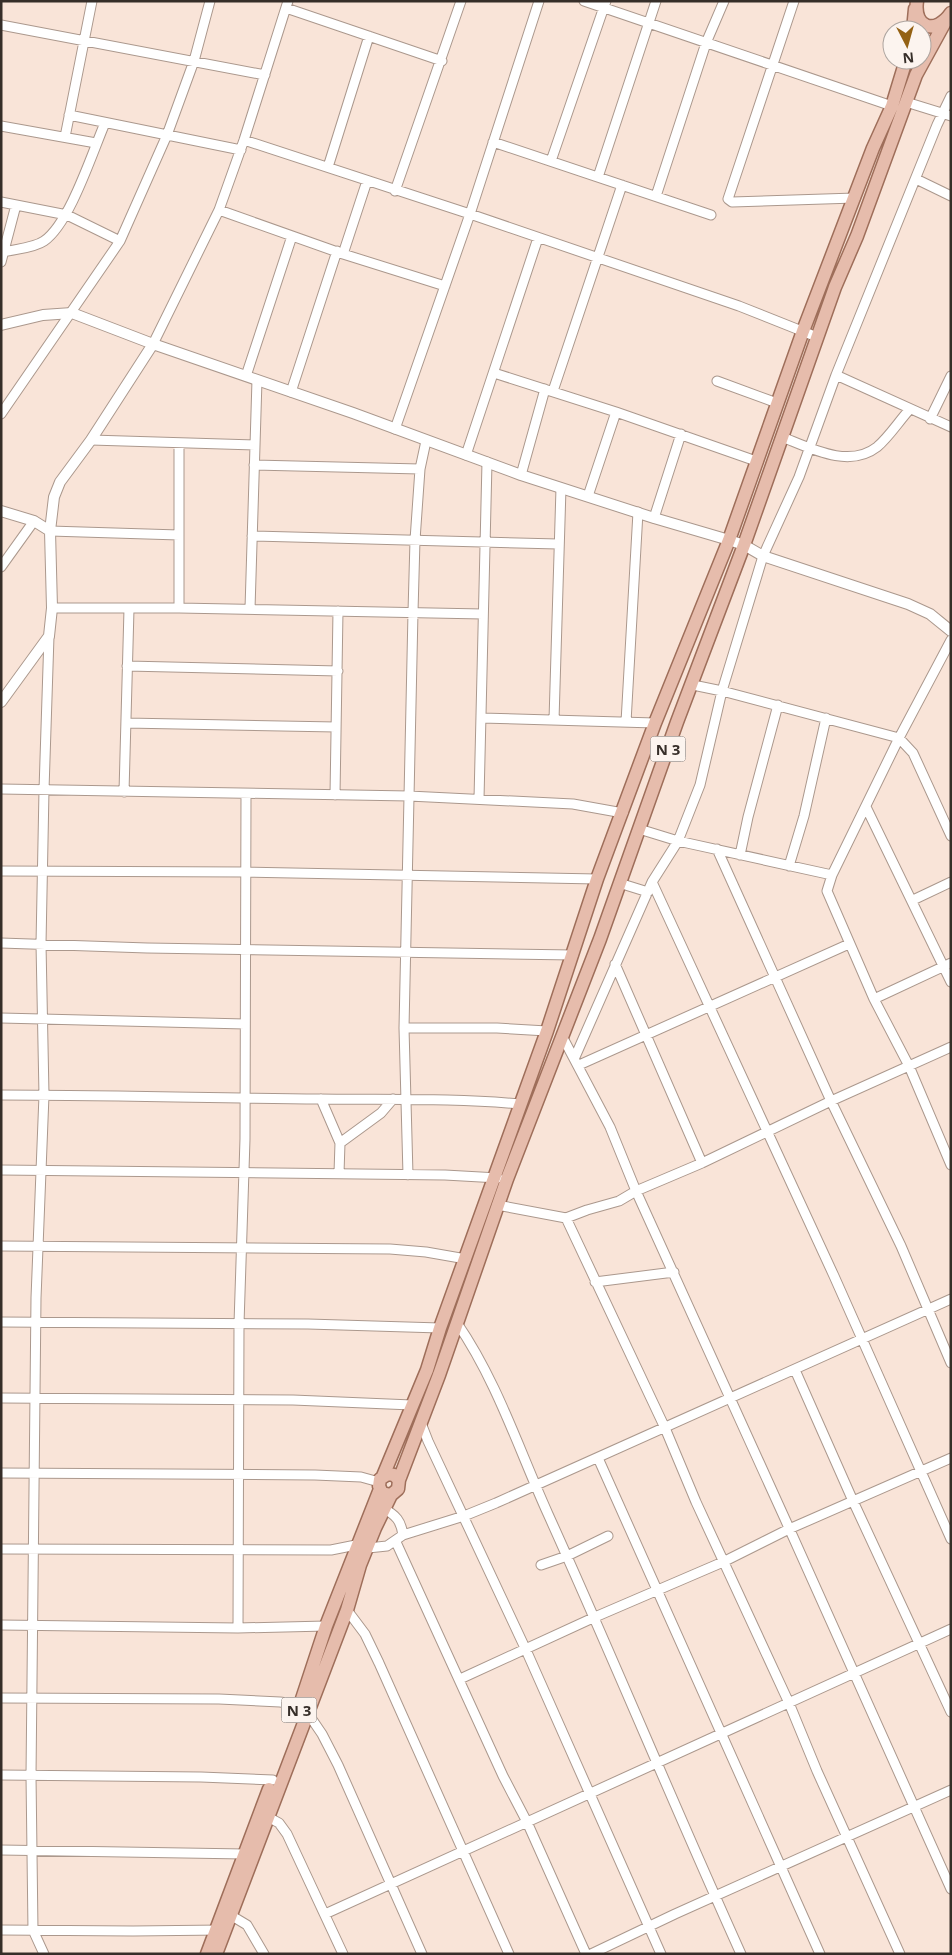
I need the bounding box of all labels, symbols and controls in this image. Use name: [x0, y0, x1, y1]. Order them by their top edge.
north arrow: [882, 20, 932, 70]
text: N: [902, 48, 915, 68]
road number: N 3: [650, 736, 686, 762]
road number: N 3: [282, 1698, 316, 1722]

